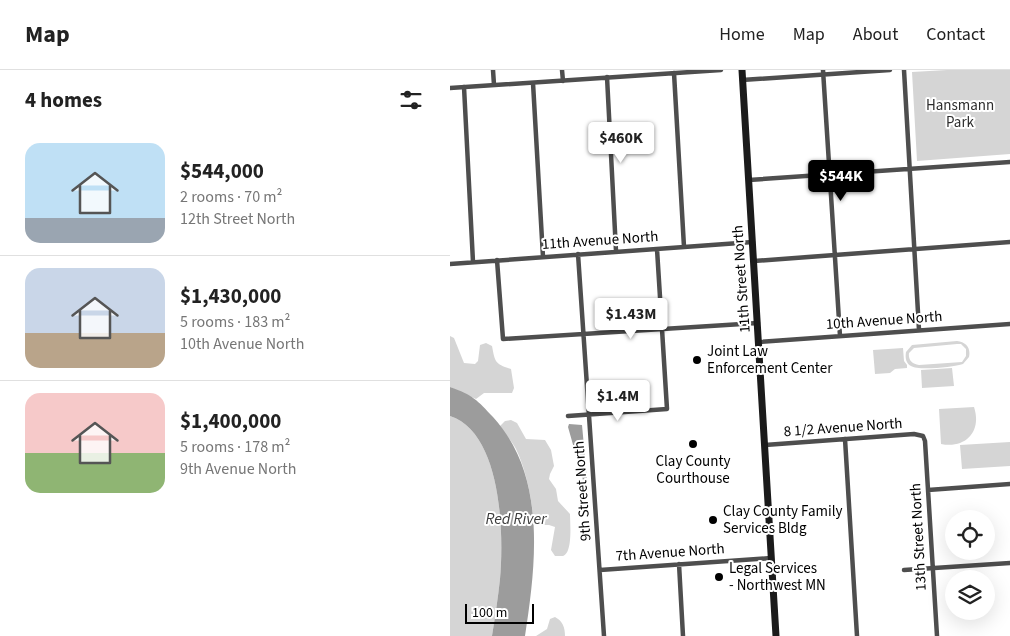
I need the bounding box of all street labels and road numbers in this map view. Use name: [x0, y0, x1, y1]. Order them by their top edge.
street label: 11th Street North: [727, 224, 756, 334]
street label: 11th Avenue North: [541, 226, 659, 255]
street label: 10th Avenue North: [825, 306, 943, 335]
street label: 8 1/2 Avenue North: [783, 413, 903, 442]
street label: 9th Street North: [569, 440, 596, 542]
street label: 13th Street North: [905, 482, 932, 591]
street label: 7th Avenue North: [615, 538, 725, 567]

